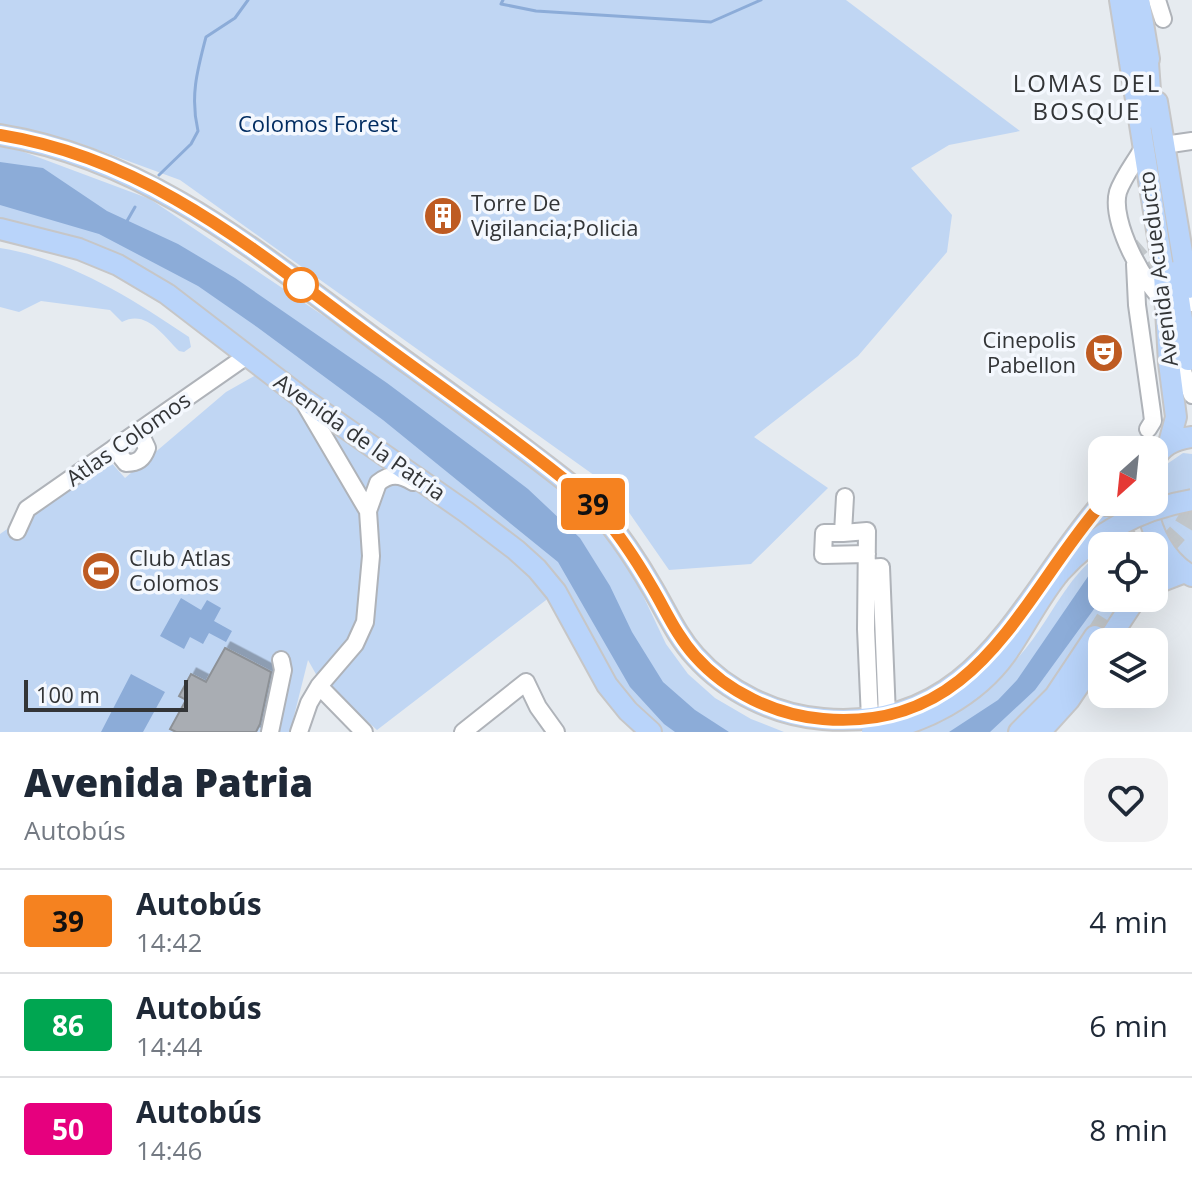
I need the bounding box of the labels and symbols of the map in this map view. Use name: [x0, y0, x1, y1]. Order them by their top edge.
district label: LOMAS DEL BOSQUE: [1013, 66, 1161, 127]
park label: Colomos Forest: [238, 108, 398, 138]
street label: Avenida Acueducto: [1130, 170, 1184, 368]
place label: Torre De Vigilancia;Policia: [471, 187, 638, 242]
building icon: Torre De Vigilancia;Policia: [422, 195, 464, 237]
unlabelled marker: [284, 268, 318, 302]
place label: Cinepolis Pabellon: [982, 324, 1076, 379]
theatre icon: Cinepolis Pabellon: [1083, 332, 1125, 374]
street label: Avenida de la Patria: [269, 366, 452, 507]
street label: Atlas Colomos: [59, 384, 196, 492]
north arrow: [1088, 436, 1168, 516]
line badge: 39: [557, 478, 629, 530]
place label: Club Atlas Colomos: [129, 542, 231, 597]
sports icon: Club Atlas Colomos: [80, 550, 122, 592]
scale bar: [24, 676, 188, 712]

